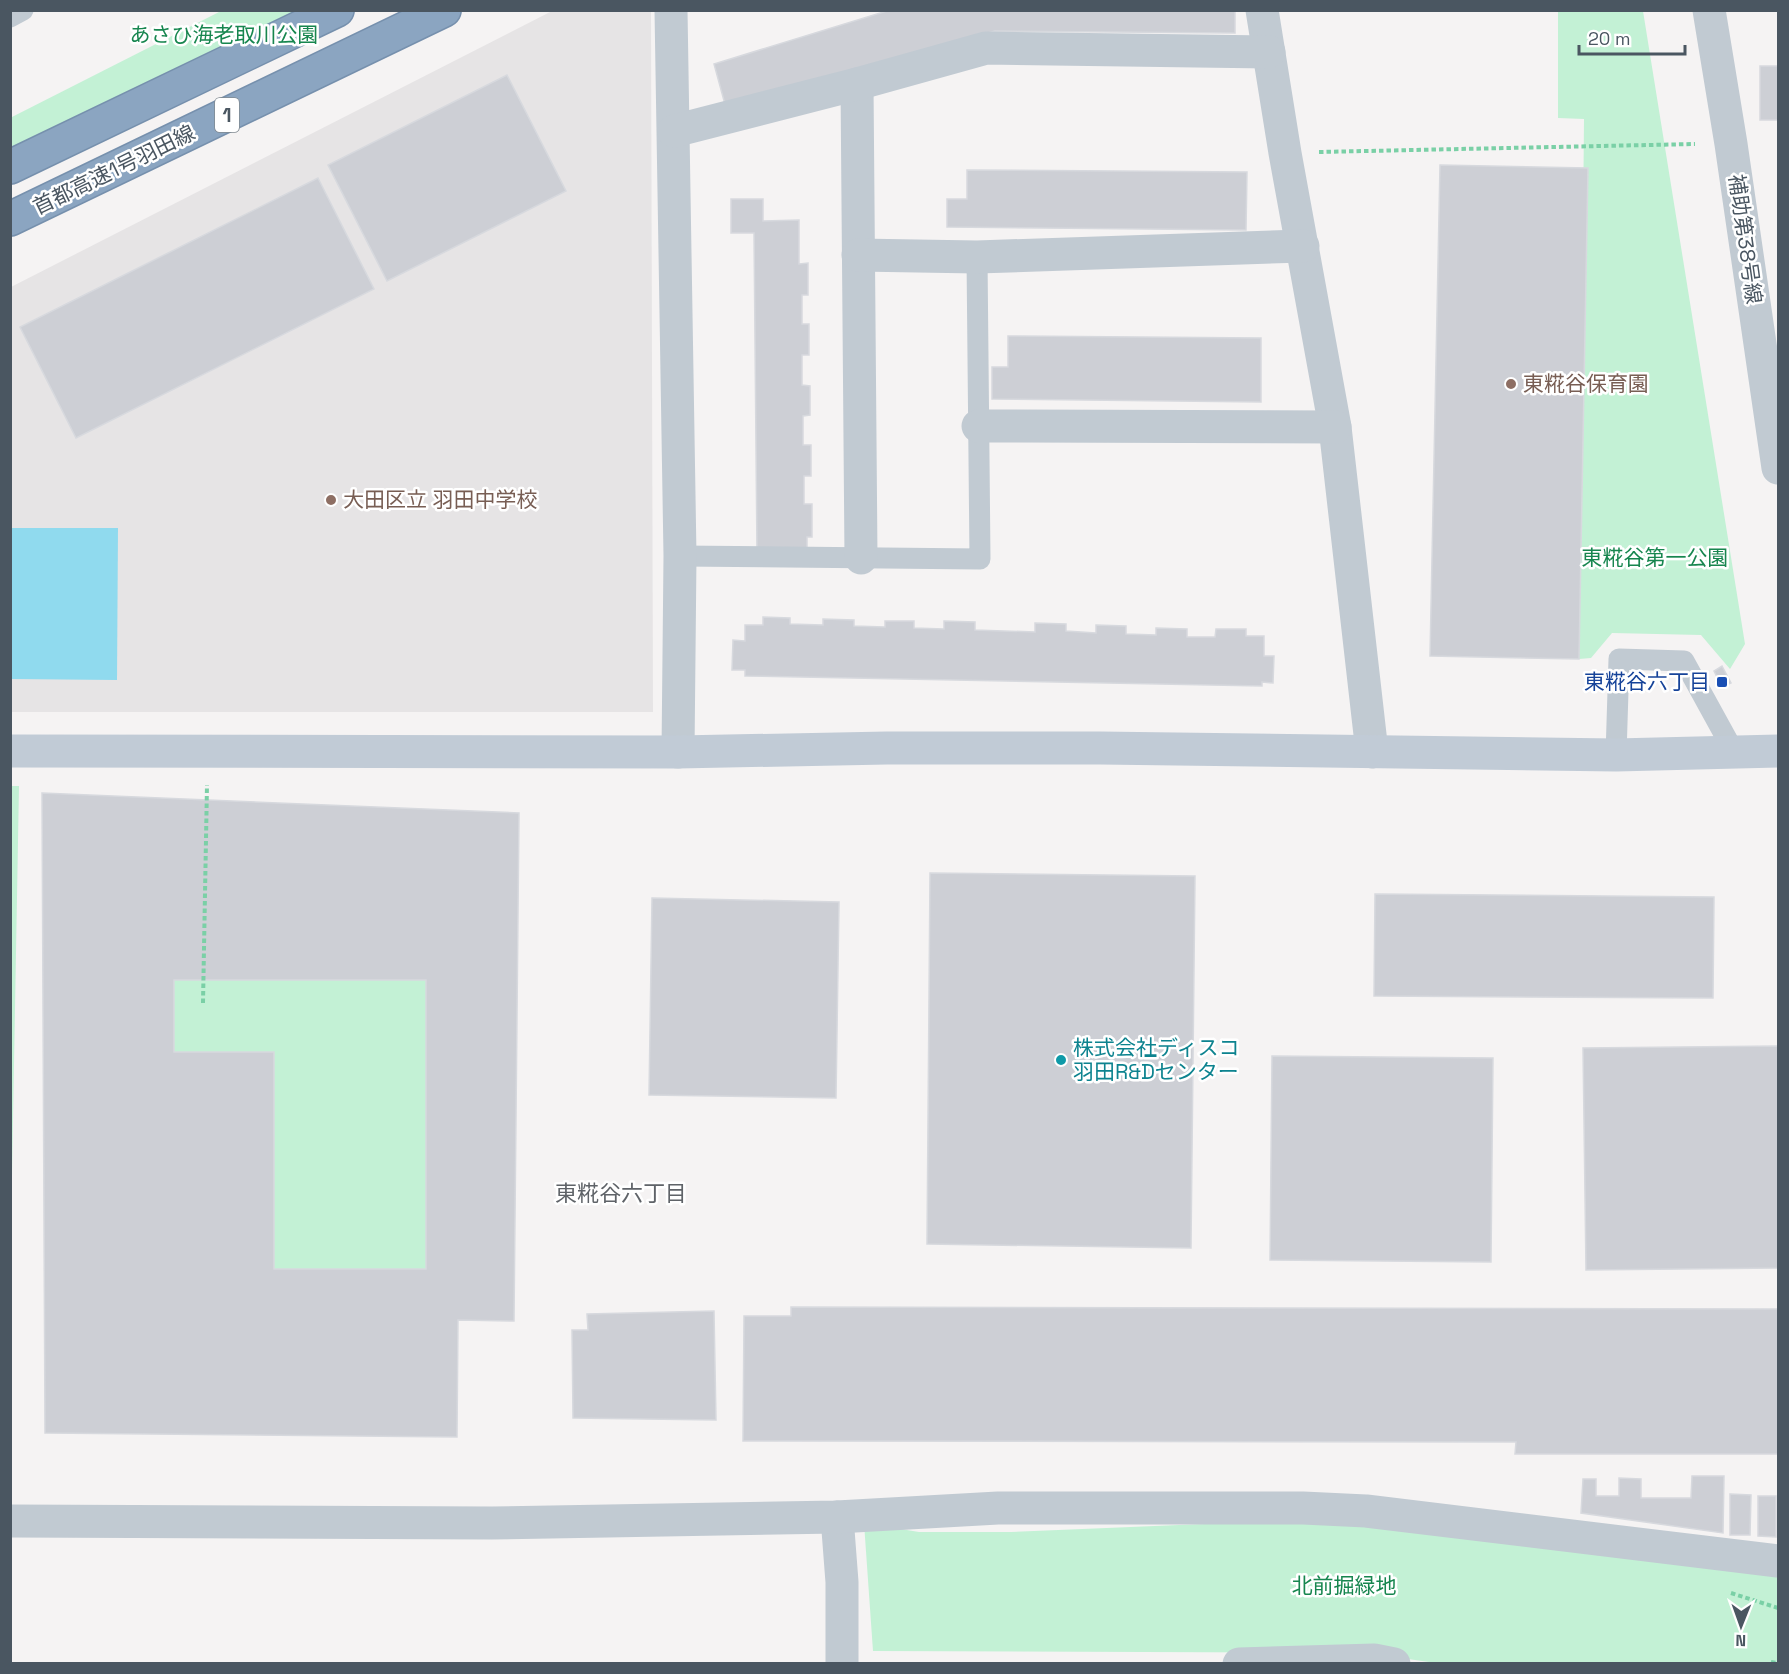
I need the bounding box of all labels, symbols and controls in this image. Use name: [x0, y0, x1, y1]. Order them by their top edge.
scale bar: [1579, 18, 1686, 56]
park label: あさひ海老取川公園: [130, 21, 319, 48]
text: 20 m: [1588, 27, 1631, 50]
road number: 1: [215, 98, 239, 132]
street label: 首都高速1号羽田線: [28, 119, 199, 220]
street label: 補助第38号線: [1723, 172, 1768, 306]
place label: 東糀谷保育園: [1523, 370, 1649, 397]
marker: 東糀谷保育園: [1504, 377, 1518, 391]
place label: 大田区立 羽田中学校: [343, 486, 537, 513]
marker: 大田区立 羽田中学校: [324, 493, 338, 507]
park label: 東糀谷第一公園: [1582, 544, 1729, 571]
place label: 東糀谷六丁目: [1584, 668, 1710, 695]
marker: 東糀谷六丁目: [1715, 675, 1729, 689]
place label: 株式会社ディスコ 羽田R&Dセンター: [1073, 1034, 1240, 1085]
marker: 株式会社ディスコ 羽田R&Dセンター: [1054, 1053, 1068, 1067]
district label: 東糀谷六丁目: [555, 1179, 687, 1207]
park label: 北前掘緑地: [1292, 1572, 1397, 1599]
north arrow: [1711, 1596, 1771, 1656]
text: N: [1735, 1630, 1746, 1651]

